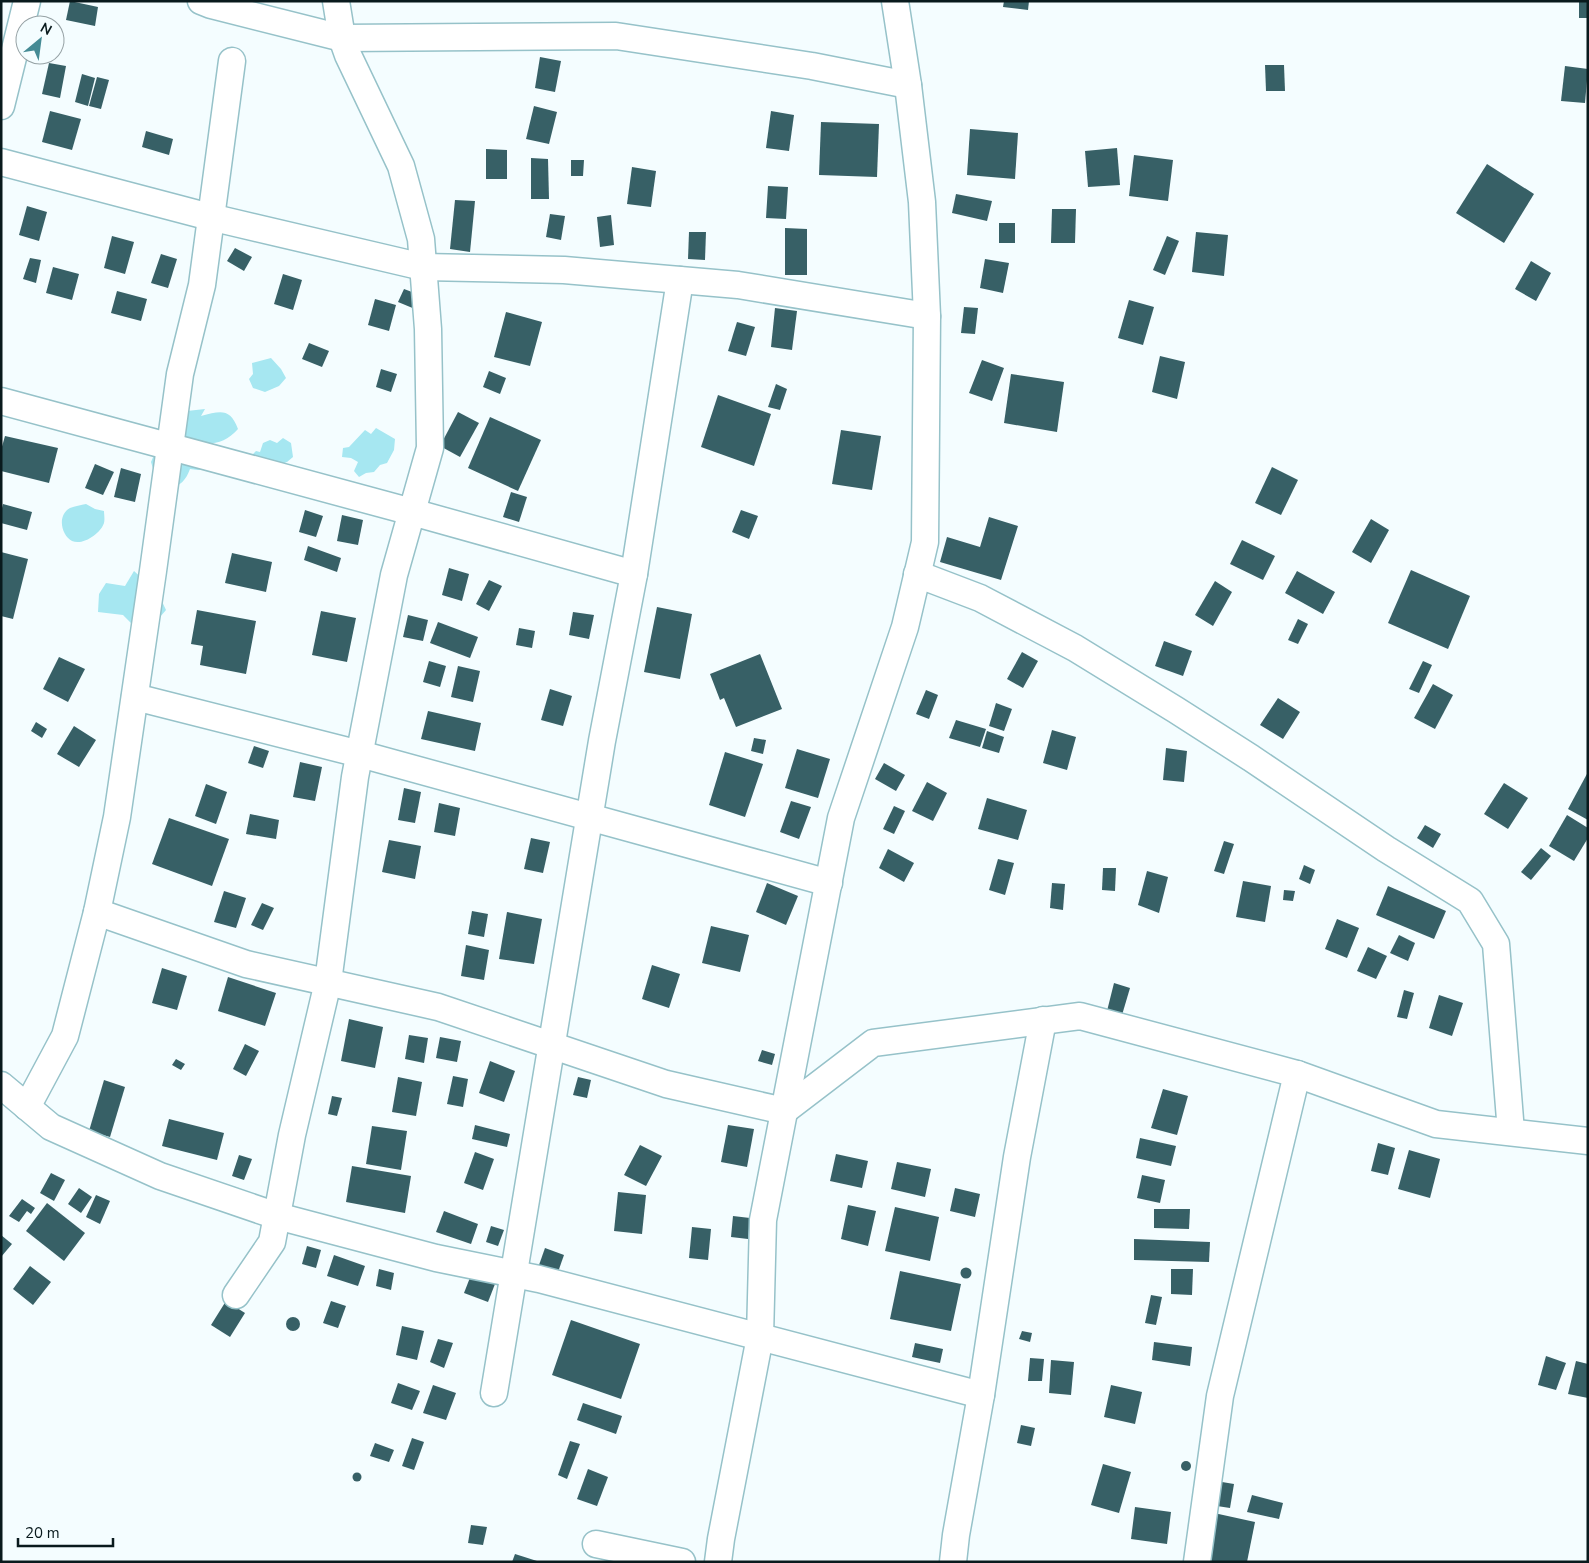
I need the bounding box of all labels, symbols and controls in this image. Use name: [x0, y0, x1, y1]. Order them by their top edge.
north arrow: [15, 15, 65, 65]
text: N: [37, 18, 55, 40]
scale bar: [18, 1516, 112, 1548]
text: 20 m: [25, 1523, 60, 1543]

